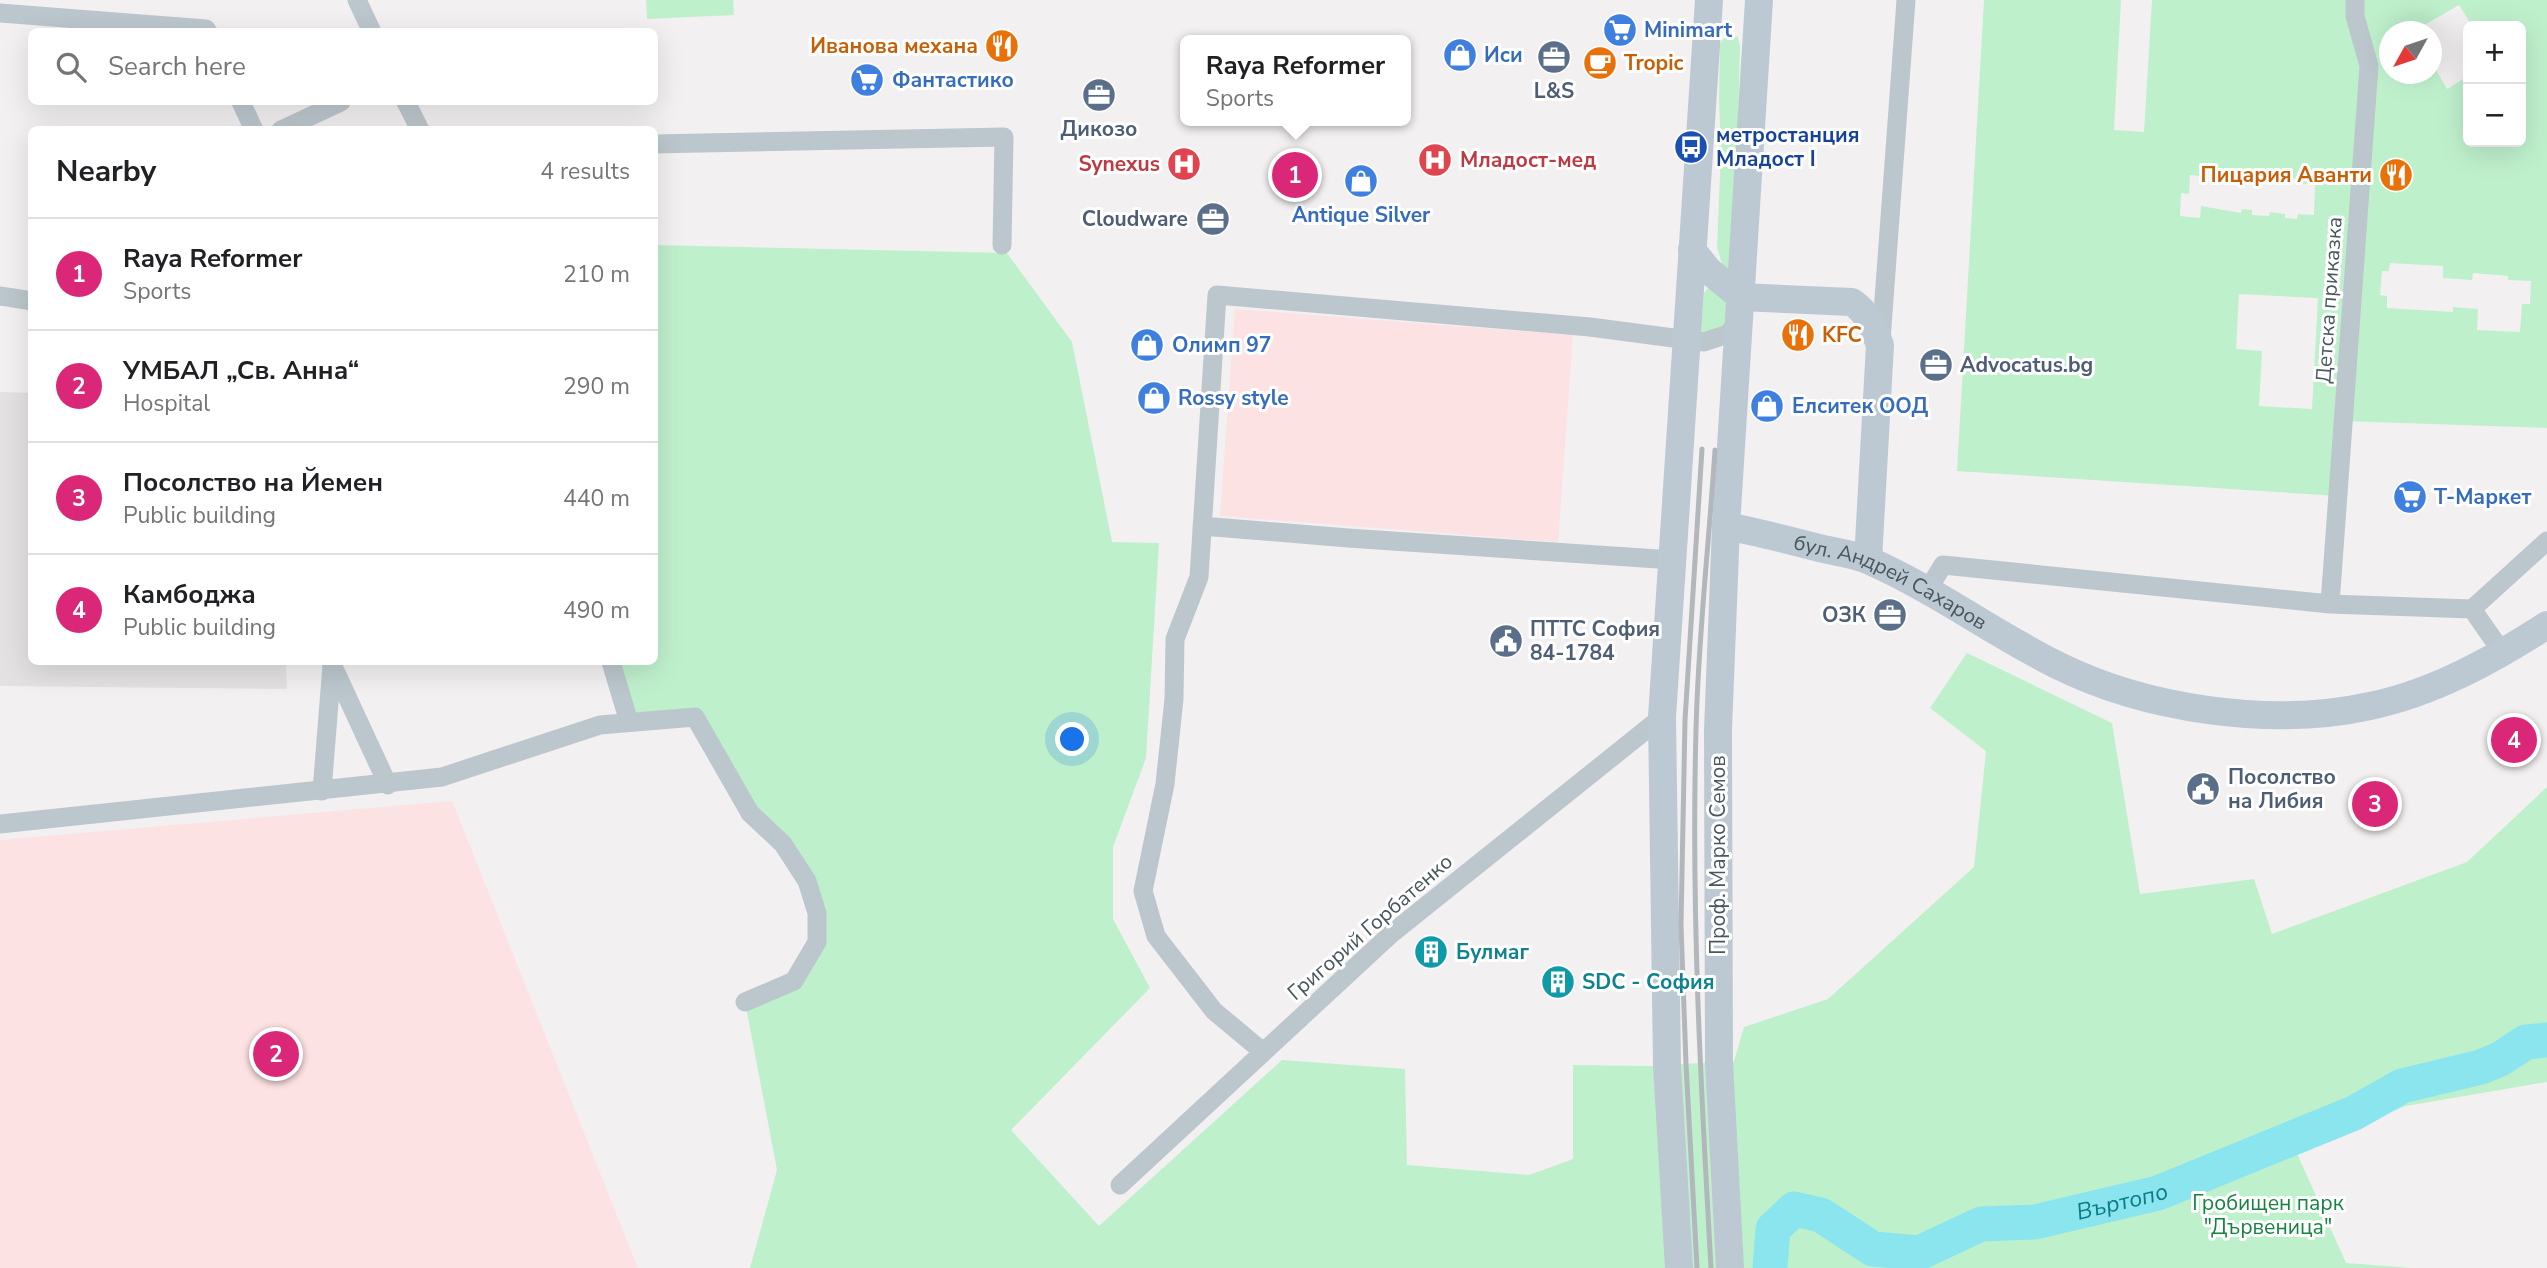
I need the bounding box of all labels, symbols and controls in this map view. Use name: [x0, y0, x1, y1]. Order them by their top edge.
supermarket icon: Minimart: [1601, 11, 1639, 49]
place label: Minimart: [1644, 16, 1733, 44]
north arrow: [2379, 21, 2442, 84]
map controls: [2463, 21, 2526, 147]
button: +: [2463, 21, 2526, 84]
restaurant icon: Иванова механа: [983, 27, 1021, 65]
search box: [28, 28, 658, 105]
place label: Иванова механа: [810, 32, 978, 60]
popup: [1180, 35, 1411, 126]
shop icon: Иси: [1441, 36, 1479, 74]
office icon: L&S: [1535, 38, 1573, 76]
place label: Иси: [1484, 41, 1523, 69]
cafe icon: Tropic: [1581, 44, 1619, 82]
icon: search: [52, 48, 90, 86]
text: Raya Reformer: [1206, 48, 1385, 83]
text: Search here: [108, 49, 246, 84]
place label: Tropic: [1624, 49, 1684, 77]
supermarket icon: Фантастико: [848, 61, 886, 99]
place label: Фантастико: [892, 66, 1014, 94]
office icon: Дикозо: [1080, 76, 1118, 114]
place label: L&S: [1534, 77, 1574, 105]
text: Sports: [1206, 83, 1274, 114]
button: −: [2463, 84, 2526, 147]
place label: Дикозо: [1061, 115, 1137, 143]
place label: метростанция Младост I: [1716, 121, 1860, 173]
bus stop icon: метростанция Младост I: [1672, 128, 1710, 166]
hospital icon: Младост-мед: [1416, 141, 1454, 179]
hospital icon: Synexus: [1165, 145, 1203, 183]
place label: Младост-мед: [1460, 146, 1596, 174]
pin: 1: [1272, 149, 1318, 201]
place label: Synexus: [1078, 150, 1160, 178]
text: Nearby: [56, 151, 156, 192]
text: 4 results: [540, 156, 630, 187]
restaurant icon: Пицария Аванти: [2377, 156, 2415, 194]
place label: Пицария Аванти: [2201, 161, 2372, 189]
shop icon: Antique Silver: [1342, 162, 1380, 200]
office icon: Cloudware: [1194, 200, 1232, 238]
place label: Antique Silver: [1292, 201, 1431, 229]
place label: Cloudware: [1082, 205, 1188, 233]
street label: Детска приказка: [2309, 216, 2349, 384]
text: Raya Reformer: [123, 241, 302, 276]
text: 1: [72, 259, 86, 290]
text: 210 m: [563, 259, 630, 290]
text: Sports: [123, 276, 191, 307]
restaurant icon: KFC: [1779, 316, 1817, 354]
place label: KFC: [1822, 321, 1862, 349]
shop icon: Олимп 97: [1128, 326, 1166, 364]
place label: Олимп 97: [1172, 331, 1271, 359]
office icon: Advocatus.bg: [1917, 346, 1955, 384]
place label: Advocatus.bg: [1960, 351, 2093, 379]
text: УМБАЛ „Св. Анна“: [123, 353, 359, 388]
text: 2: [72, 371, 86, 402]
text: 290 m: [563, 371, 630, 402]
shop icon: Rossy style: [1135, 379, 1173, 417]
place label: Rossy style: [1178, 384, 1289, 412]
shop icon: Елситек ООД: [1748, 387, 1786, 425]
text: Hospital: [123, 388, 210, 419]
place label: Елситек ООД: [1792, 392, 1928, 420]
text: Посолство на Йемен: [123, 465, 383, 500]
supermarket icon: Т-Маркет: [2391, 478, 2429, 516]
text: 3: [72, 483, 86, 514]
text: 440 m: [563, 483, 630, 514]
place label: Т-Маркет: [2434, 483, 2531, 511]
text: Public building: [123, 500, 276, 531]
street label: бул. Андрей Сахаров: [1791, 528, 1992, 636]
text: Камбоджа: [123, 577, 256, 612]
text: 4: [72, 595, 86, 626]
text: 490 m: [563, 595, 630, 626]
office icon: ОЗК: [1871, 596, 1909, 634]
place label: ОЗК: [1822, 601, 1867, 629]
text: Public building: [123, 612, 276, 643]
place label: ПТТС София 84-1784: [1530, 615, 1660, 667]
public building icon: ПТТС София 84-1784: [1487, 622, 1525, 660]
pin: 4: [2491, 714, 2537, 766]
your location: [1055, 722, 1089, 756]
street label: Проф. Марко Семов: [1704, 755, 1732, 955]
place label: Посолство на Либия: [2228, 763, 2336, 815]
public building icon: Посолство на Либия: [2184, 770, 2222, 808]
pin: 3: [2352, 778, 2398, 830]
street label: Григорий Горбатенко: [1282, 847, 1458, 1007]
building icon: Булмаг: [1412, 933, 1450, 971]
place label: Булмаг: [1456, 938, 1530, 966]
building icon: SDC - София: [1539, 963, 1577, 1001]
place label: SDC - София: [1582, 968, 1714, 996]
pin: 2: [253, 1028, 299, 1080]
water label: Въртопо: [2073, 1175, 2173, 1227]
park label: Гробищен парк "Дървеница": [2192, 1189, 2345, 1241]

